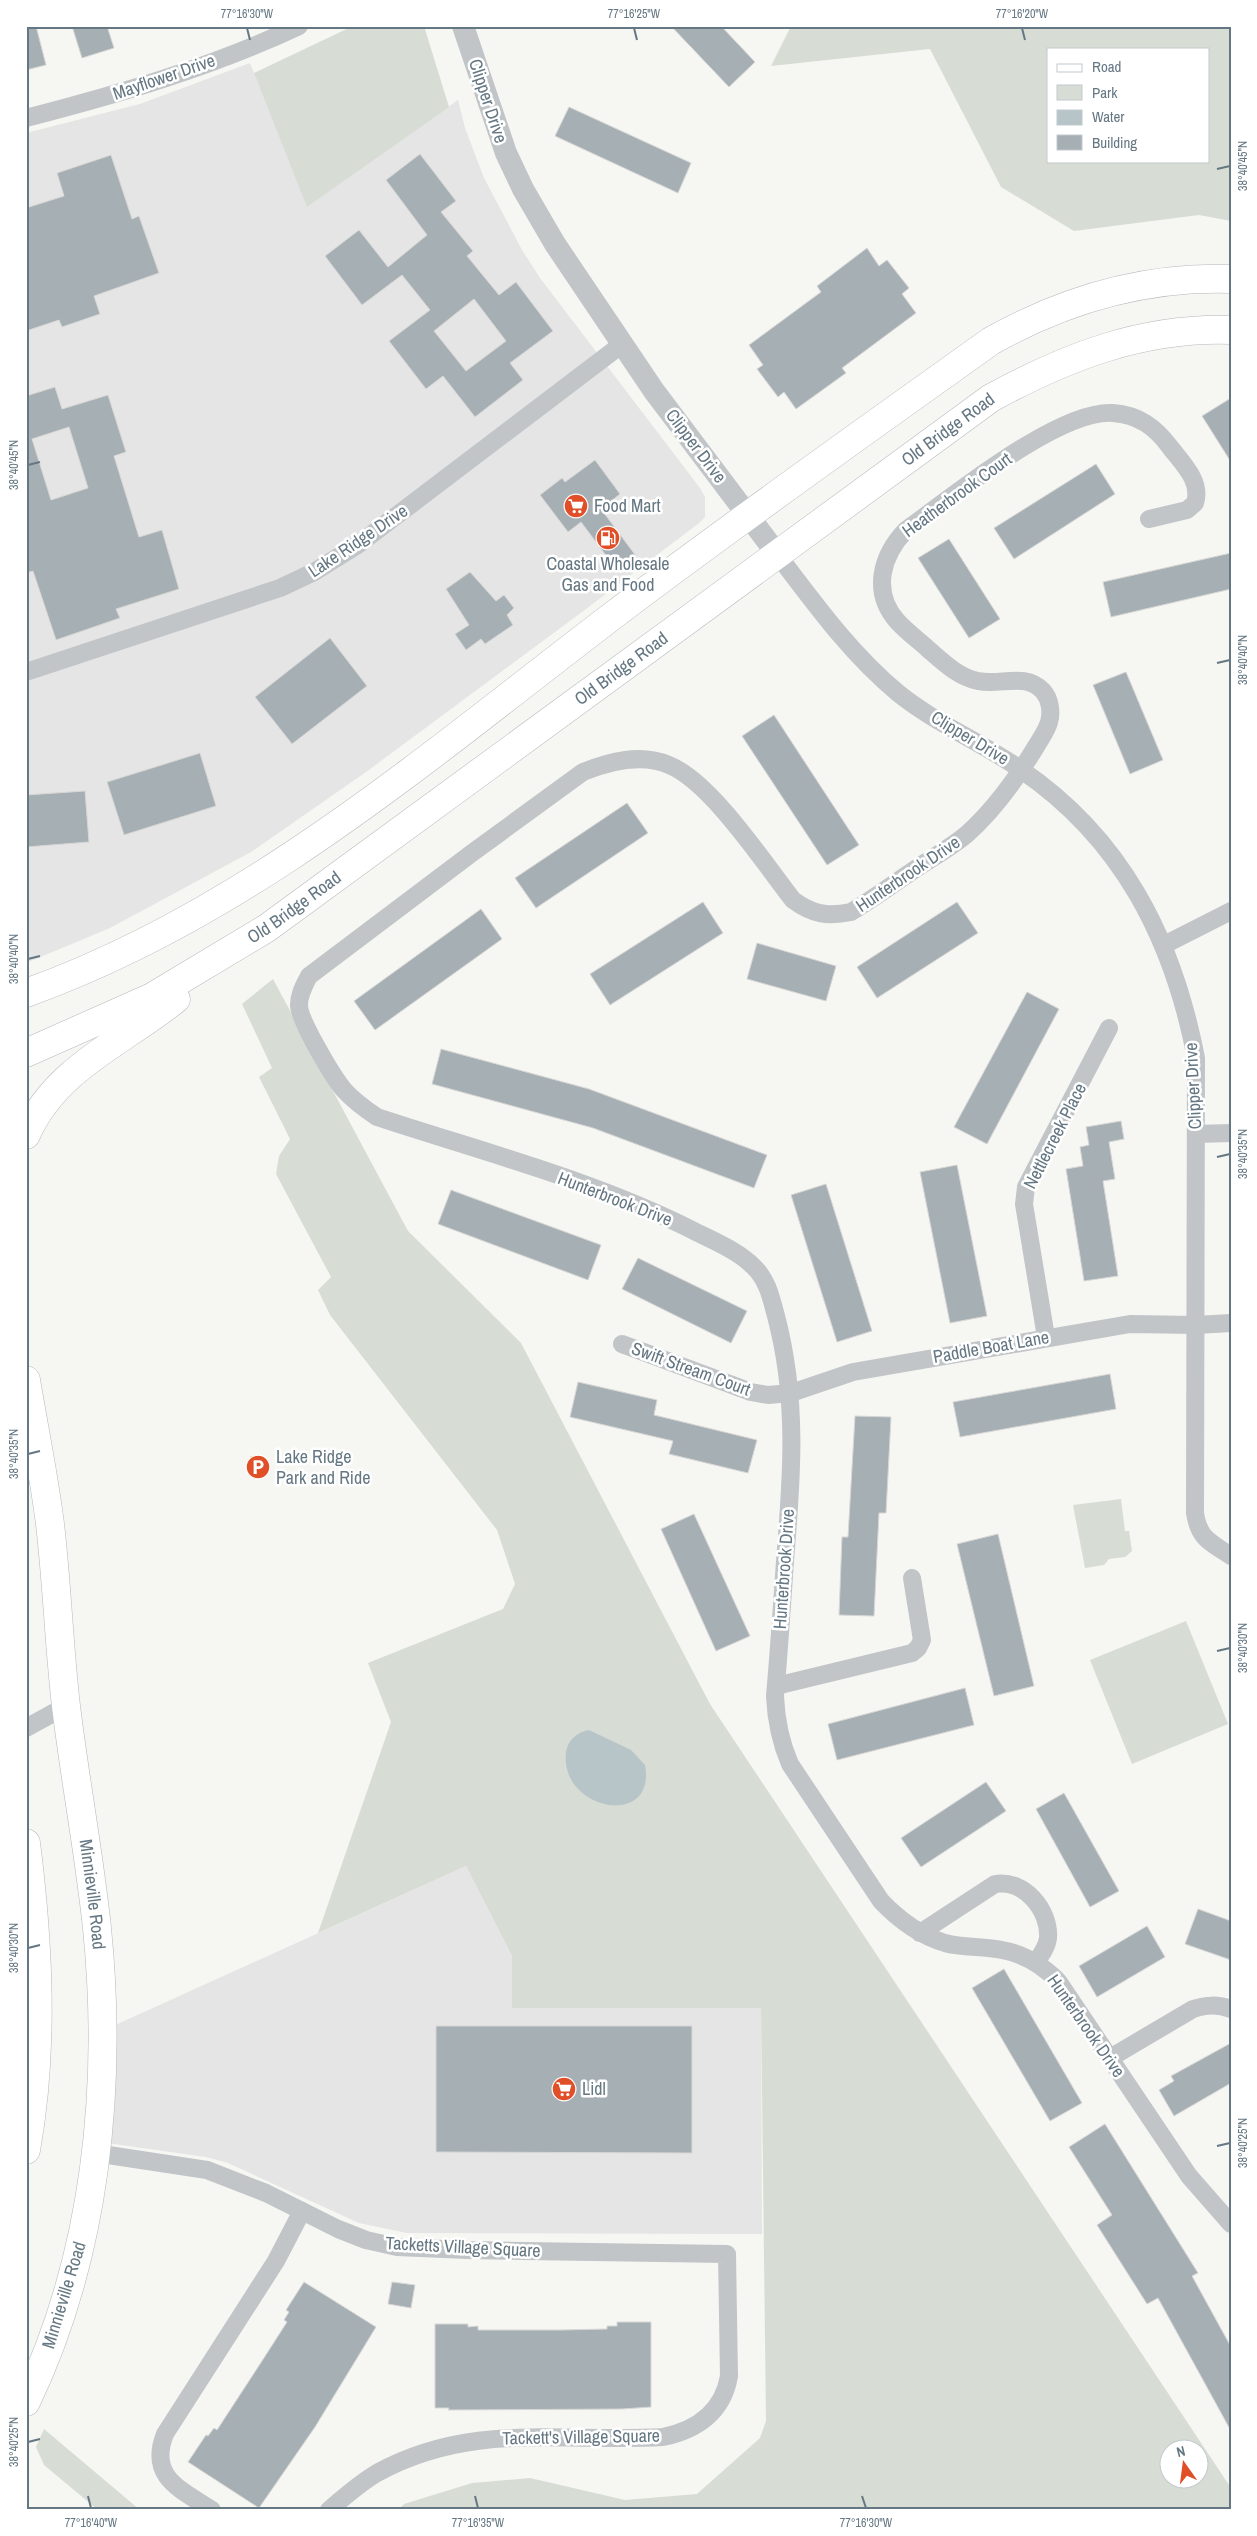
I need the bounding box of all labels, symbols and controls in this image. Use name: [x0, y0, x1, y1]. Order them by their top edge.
text: 77°16'30"W: [221, 6, 274, 22]
text: 77°16'25"W: [608, 6, 661, 22]
text: 77°16'20"W: [996, 6, 1049, 22]
street label: Mayflower Drive: [109, 47, 218, 106]
legend: [1047, 48, 1210, 162]
street label: Clipper Drive: [463, 56, 514, 146]
text: Road: [1092, 56, 1121, 77]
text: Park: [1092, 82, 1118, 103]
text: Water: [1092, 106, 1124, 127]
text: Building: [1092, 132, 1137, 153]
text: 38°40'45"N: [1235, 141, 1251, 191]
street label: Old Bridge Road: [896, 386, 1000, 472]
street label: Clipper Drive: [660, 403, 733, 488]
text: 38°40'45"N: [6, 440, 22, 490]
street label: Heatherbrook Court: [897, 446, 1016, 543]
supermarket icon: Food Mart: [563, 493, 589, 519]
place label: Food Mart: [594, 493, 661, 518]
street label: Lake Ridge Drive: [303, 498, 412, 583]
fuel station icon: Coastal Wholesale Gas and Food: [595, 525, 621, 551]
place label: Coastal Wholesale Gas and Food: [546, 551, 670, 597]
street label: Old Bridge Road: [569, 626, 673, 711]
text: 38°40'40"N: [1235, 635, 1251, 685]
street label: Clipper Drive: [927, 704, 1014, 771]
street label: Hunterbrook Drive: [851, 830, 965, 918]
street label: Old Bridge Road: [242, 865, 346, 949]
text: 38°40'40"N: [6, 934, 22, 984]
street label: Clipper Drive: [1178, 1042, 1207, 1130]
street label: Nettlecreek Place: [1017, 1079, 1092, 1193]
text: 38°40'35"N: [1235, 1129, 1251, 1179]
street label: Hunterbrook Drive: [554, 1165, 676, 1232]
street label: Paddle Boat Lane: [931, 1324, 1051, 1369]
street label: Swift Stream Court: [628, 1335, 754, 1402]
text: 38°40'35"N: [6, 1429, 22, 1479]
place label: Lake Ridge Park and Ride: [276, 1444, 370, 1490]
parking icon: Lake Ridge Park and Ride: [245, 1454, 271, 1480]
street label: Hunterbrook Drive: [767, 1508, 800, 1630]
text: 38°40'30"N: [1235, 1623, 1251, 1673]
street label: Minnieville Road: [73, 1838, 112, 1950]
text: 38°40'30"N: [6, 1923, 22, 1973]
street label: Hunterbrook Drive: [1042, 1969, 1131, 2082]
supermarket icon: Lidl: [551, 2076, 577, 2102]
place label: Lidl: [582, 2076, 606, 2101]
text: 38°40'25"N: [1235, 2118, 1251, 2168]
street label: Tacketts Village Square: [385, 2230, 541, 2263]
street label: Minnieville Road: [35, 2238, 92, 2351]
text: 38°40'25"N: [6, 2417, 22, 2467]
street label: Tackett's Village Square: [502, 2423, 660, 2450]
north arrow: [1160, 2438, 1210, 2488]
text: N: [1175, 2442, 1187, 2461]
text: 77°16'40"W: [65, 2515, 118, 2531]
text: 77°16'35"W: [452, 2515, 505, 2531]
text: 77°16'30"W: [840, 2515, 893, 2531]

